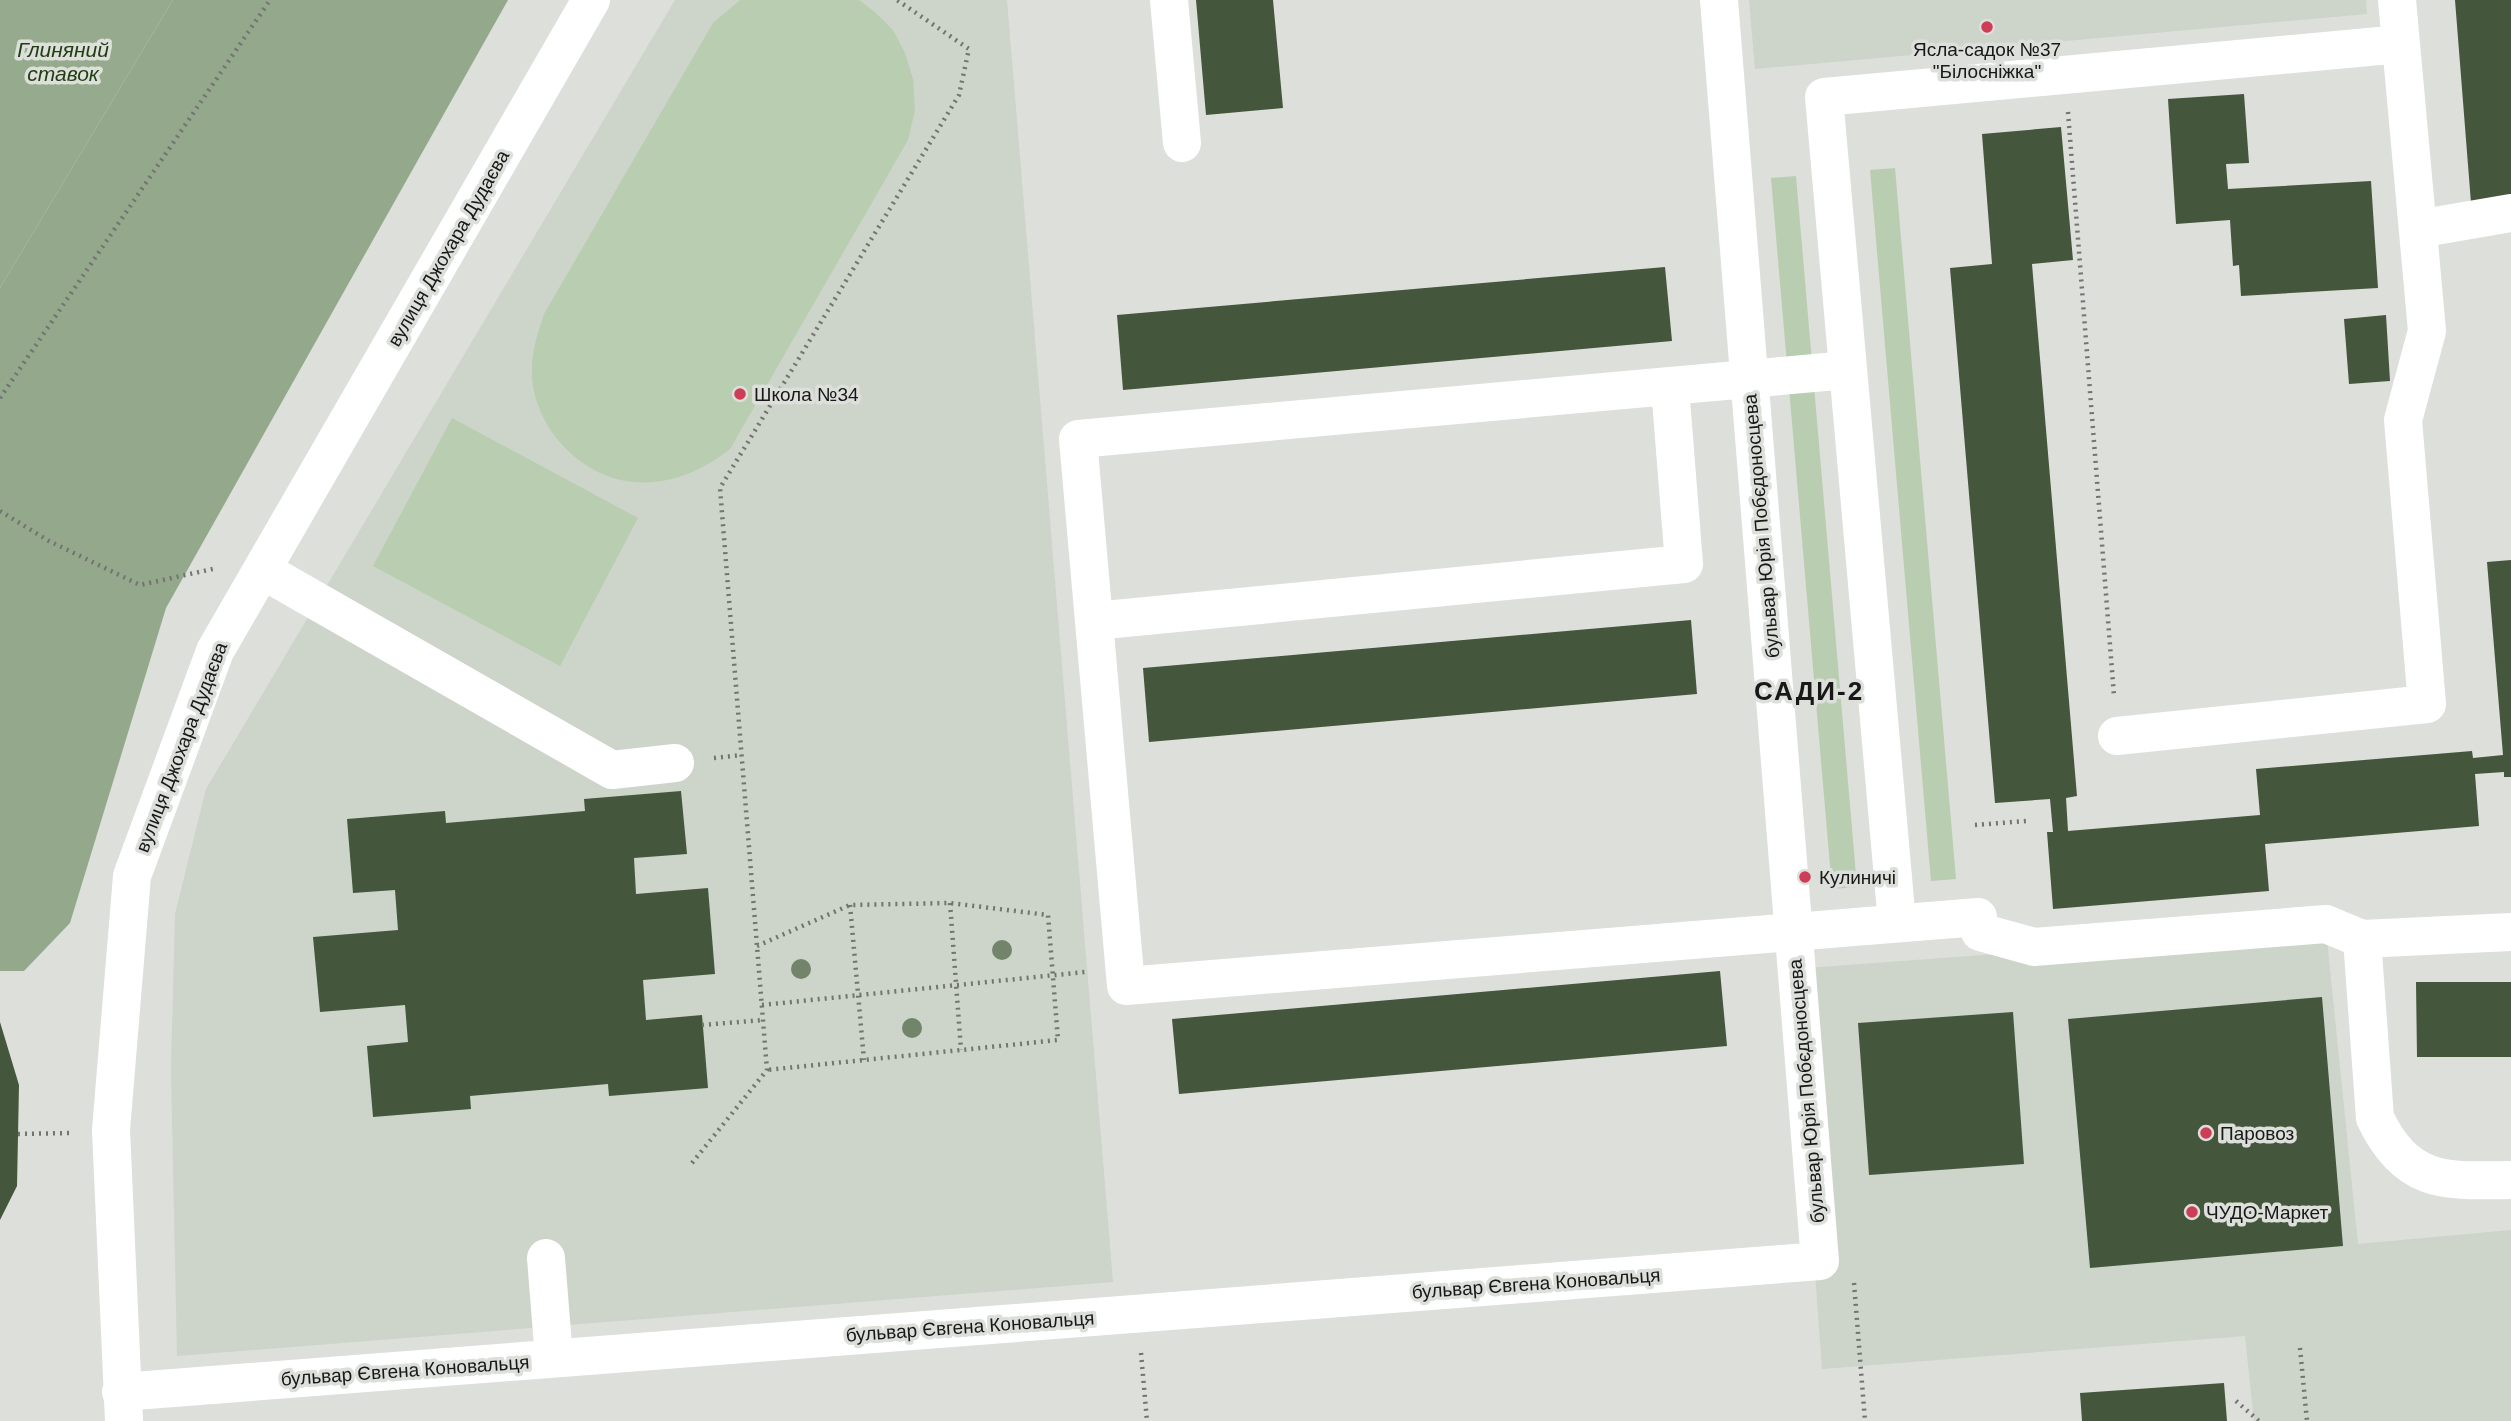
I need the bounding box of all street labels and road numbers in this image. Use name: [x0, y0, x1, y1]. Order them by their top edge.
street label: вулиця Джохара Дудаєва: [384, 146, 514, 350]
street label: бульвар Юрія Побєдоносцева: [1739, 393, 1784, 659]
street label: вулиця Джохара Дудаєва: [132, 639, 231, 855]
street label: бульвар Юрія Побєдоносцева: [1784, 958, 1829, 1224]
street label: бульвар Євгена Коновальця: [1411, 1264, 1661, 1303]
street label: бульвар Євгена Коновальця: [845, 1307, 1095, 1346]
street label: бульвар Євгена Коновальця: [280, 1351, 530, 1390]

